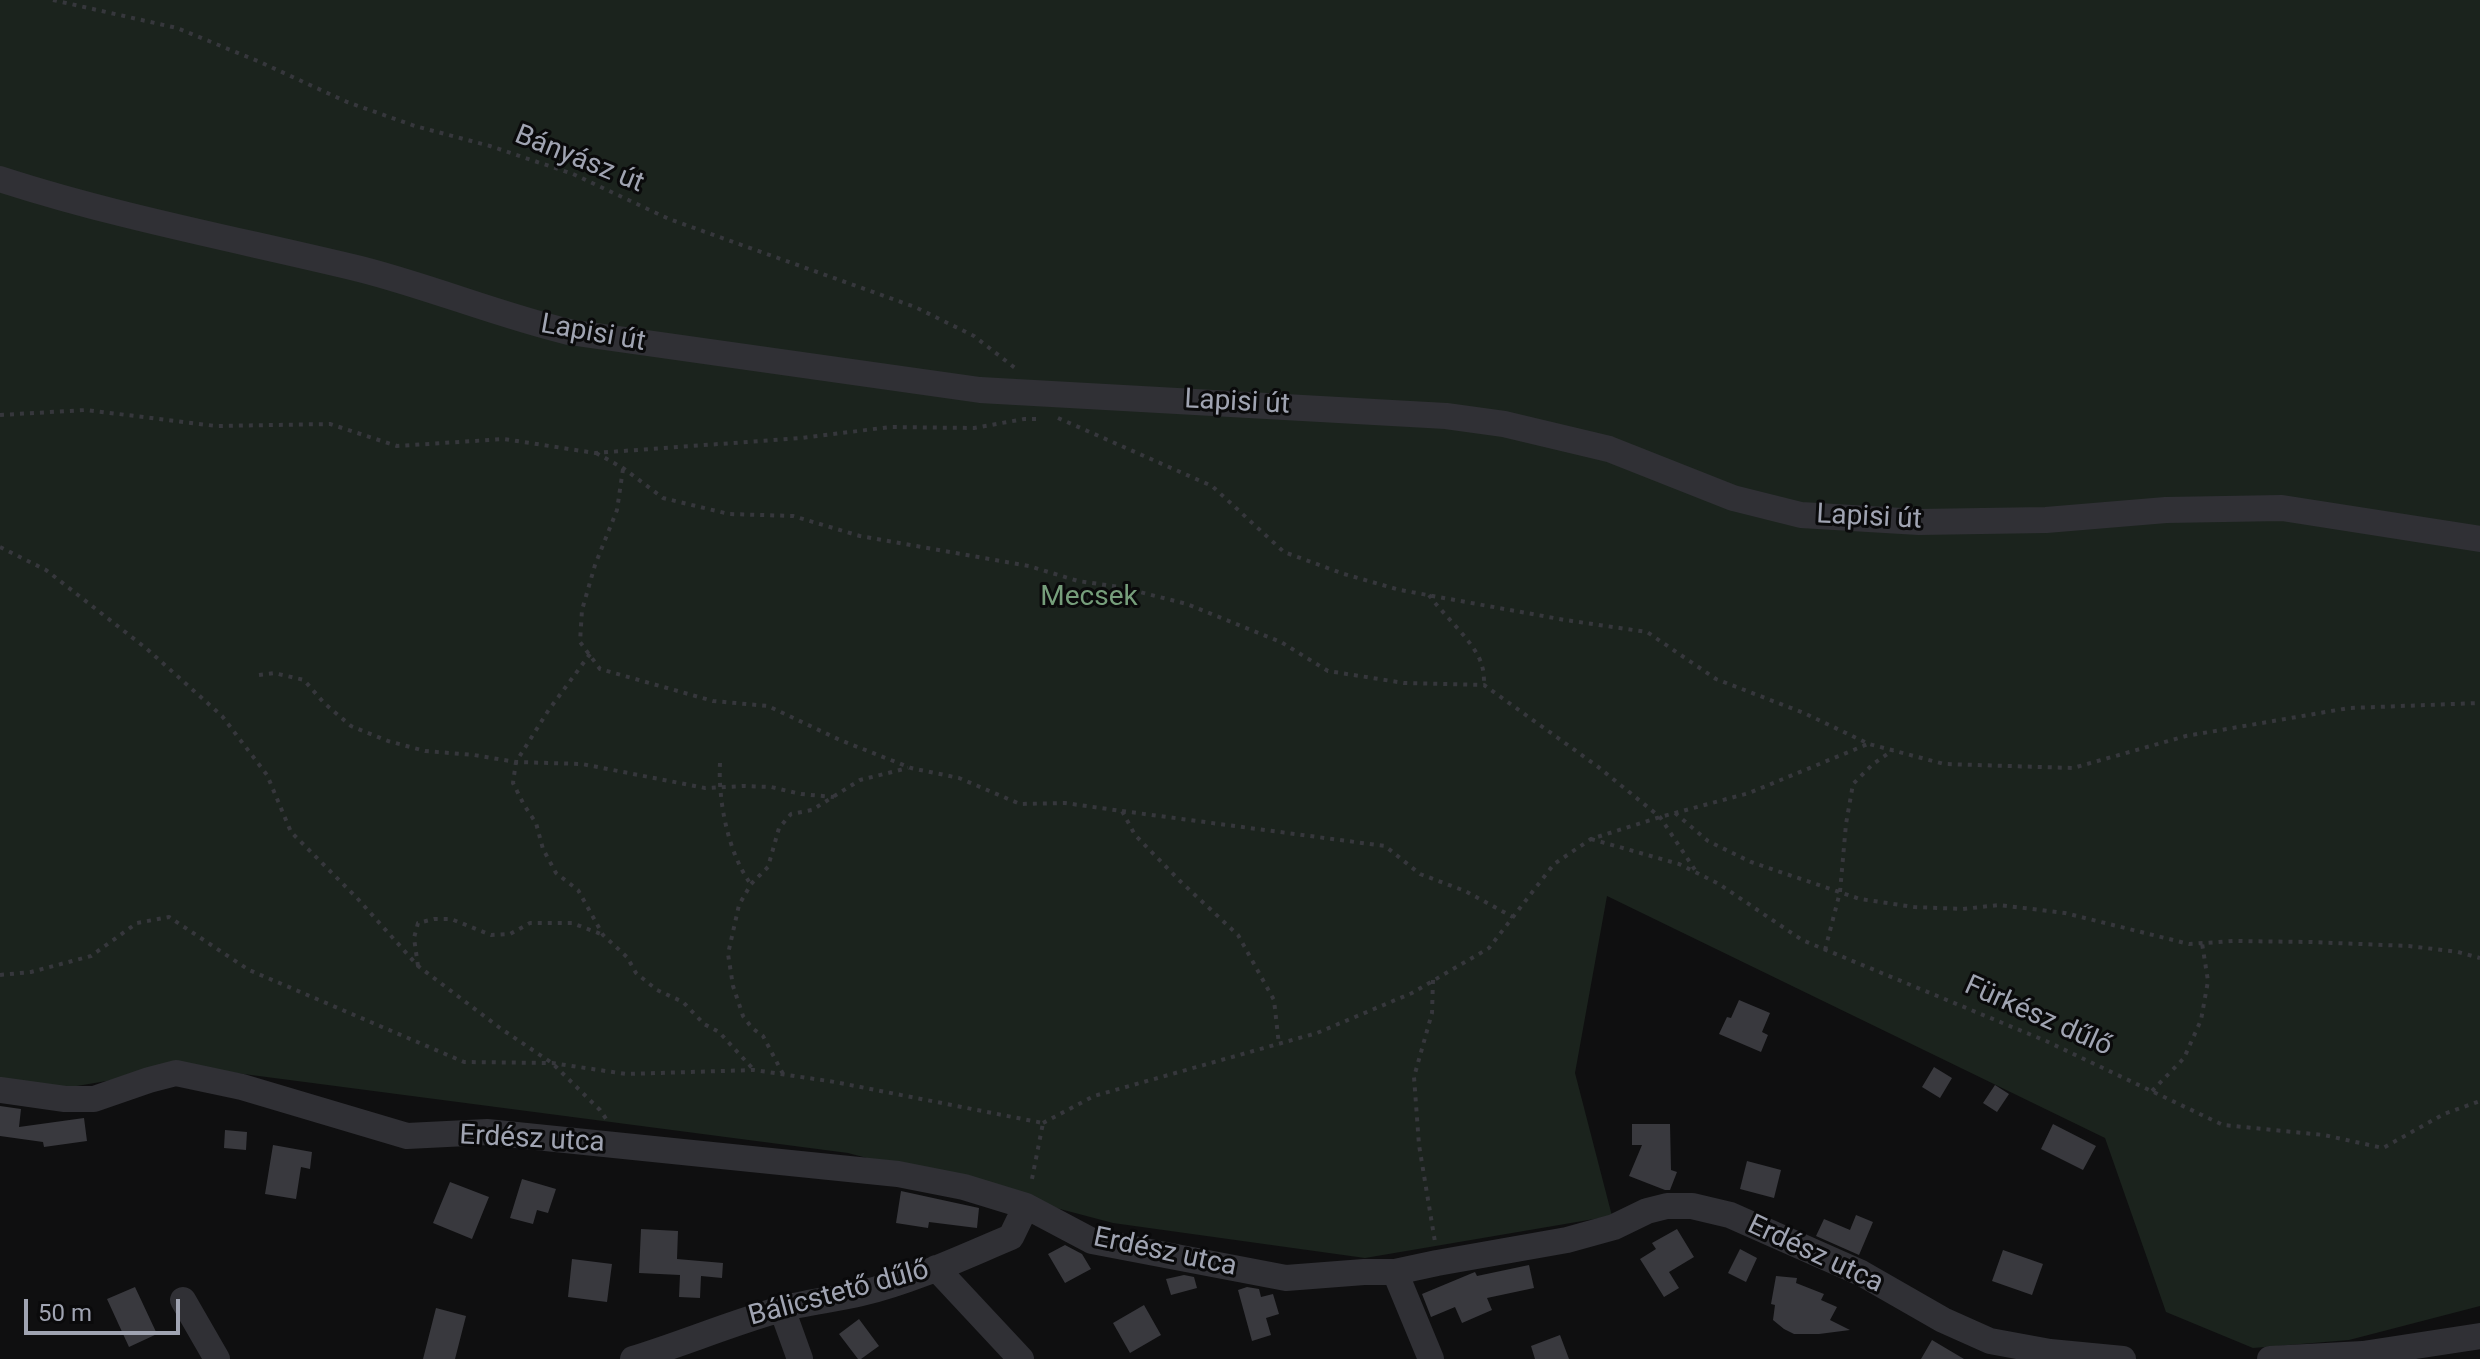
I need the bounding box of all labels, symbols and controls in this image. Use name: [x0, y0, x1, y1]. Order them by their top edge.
street label: Bányász út: [510, 119, 648, 201]
street label: Lapisi út: [538, 308, 648, 360]
street label: Lapisi út: [1183, 383, 1291, 423]
street label: Lapisi út: [1815, 498, 1923, 538]
park label: Mecsek: [1040, 581, 1138, 615]
street label: Fürkész dűlő: [1959, 969, 2117, 1065]
street label: Erdész utca: [458, 1119, 606, 1161]
street label: Erdész utca: [1742, 1209, 1888, 1301]
street label: Erdész utca: [1090, 1221, 1240, 1285]
street label: Bálicstető dűlő: [745, 1254, 933, 1334]
scale bar: [28, 1283, 184, 1333]
text: 50 m: [38, 1299, 92, 1327]

